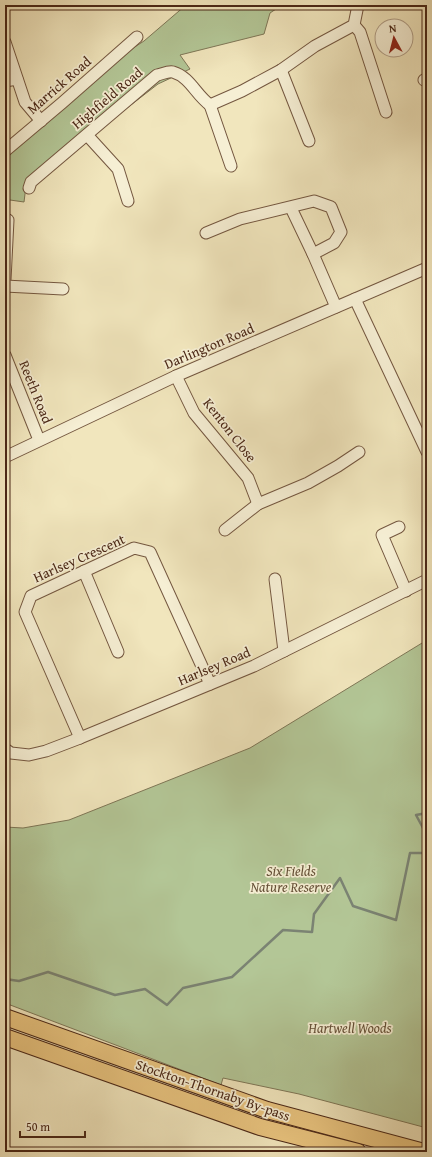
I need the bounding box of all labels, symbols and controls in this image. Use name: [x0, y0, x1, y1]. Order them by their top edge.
north arrow: [374, 18, 414, 58]
text: N: [388, 20, 398, 36]
street label: Marrick Road: [23, 51, 96, 118]
street label: Highfield Road: [67, 62, 147, 134]
street label: Darlington Road: [161, 318, 258, 374]
street label: Reeth Road: [14, 357, 58, 427]
street label: Kenton Close: [199, 394, 262, 467]
street label: Harlsey Crescent: [30, 529, 128, 587]
street label: Harlsey Road: [175, 642, 254, 690]
park label: Six Fields Nature Reserve: [251, 861, 332, 897]
park label: Hartwell Woods: [307, 1018, 392, 1038]
street label: Stockton-Thornaby By-pass: [133, 1054, 293, 1126]
scale bar: [20, 1113, 85, 1139]
text: 50 m: [26, 1118, 50, 1135]

